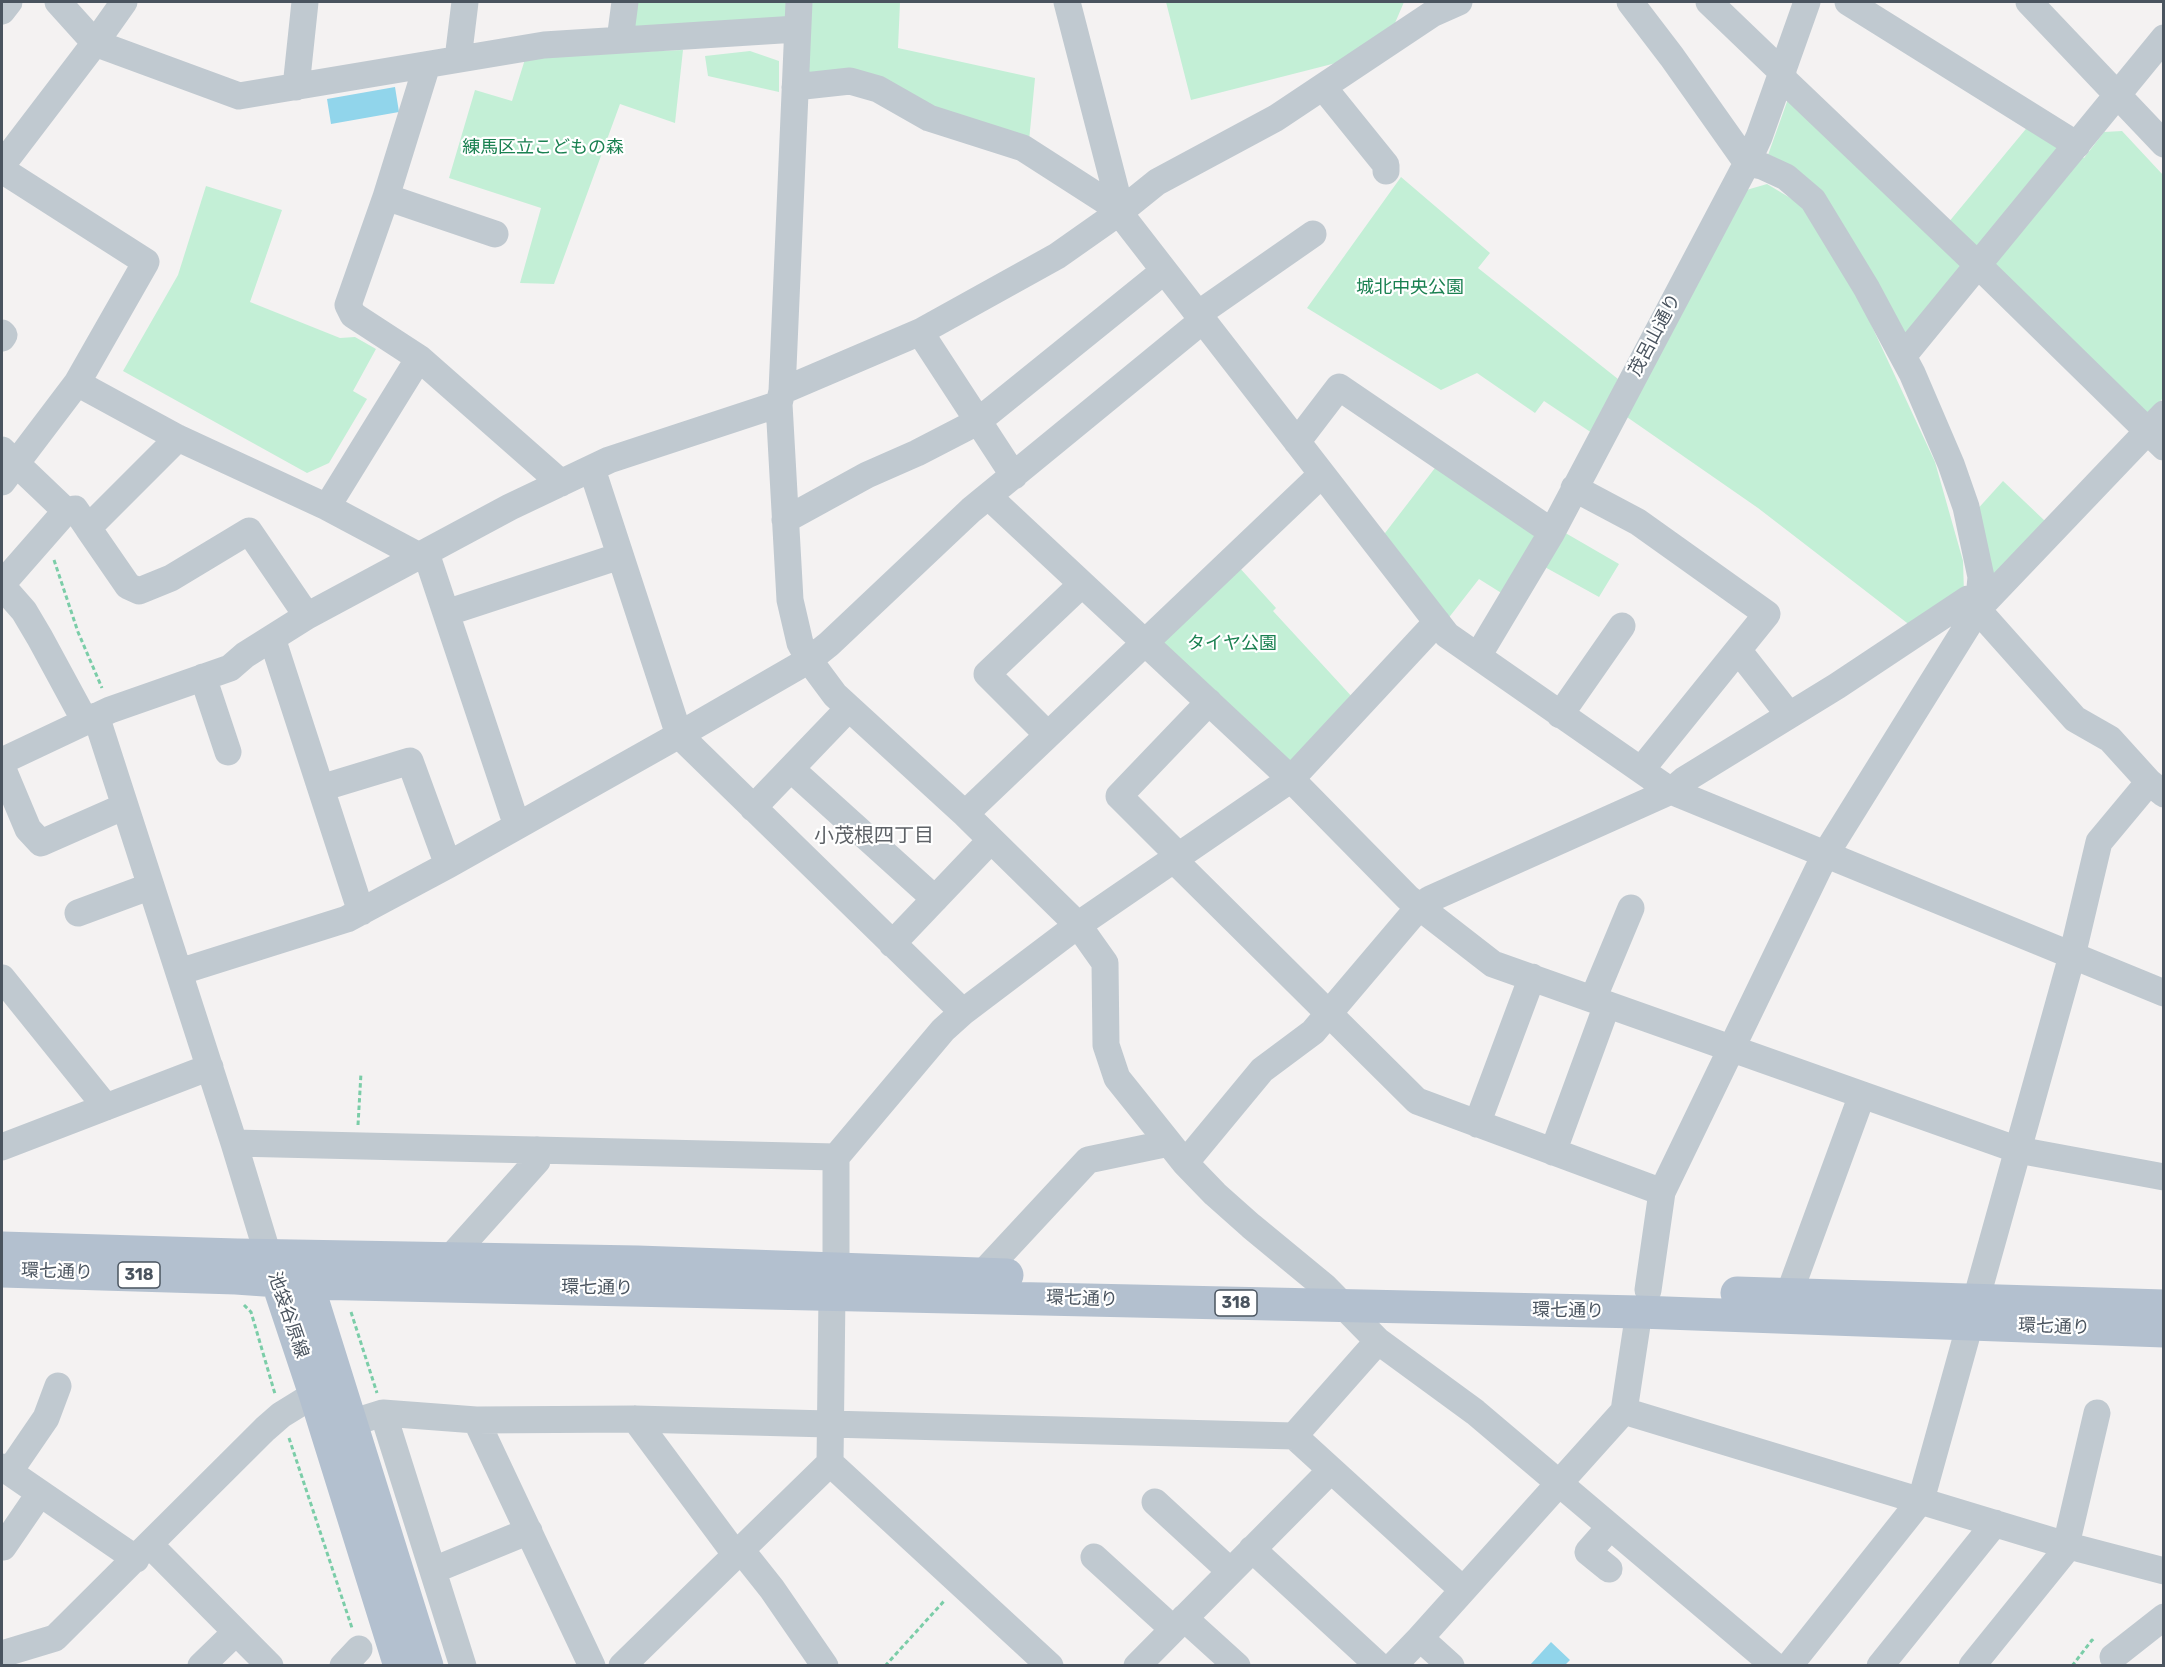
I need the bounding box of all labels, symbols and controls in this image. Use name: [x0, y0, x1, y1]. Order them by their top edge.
park label: 練馬区立こどもの森: [462, 137, 624, 159]
park label: 城北中央公園: [1356, 277, 1464, 299]
street label: 茂呂山通り: [1624, 290, 1686, 380]
park label: タイヤ公園: [1187, 633, 1277, 655]
district label: 小茂根四丁目: [814, 824, 934, 848]
street label: 環七通り: [21, 1260, 93, 1284]
road number: 318: [118, 1262, 160, 1288]
street label: 池袋谷原線: [263, 1269, 313, 1361]
street label: 環七通り: [561, 1277, 633, 1299]
street label: 環七通り: [1046, 1287, 1118, 1311]
road number: 318: [1215, 1290, 1257, 1316]
street label: 環七通り: [1532, 1300, 1604, 1322]
street label: 環七通り: [2018, 1315, 2090, 1339]

